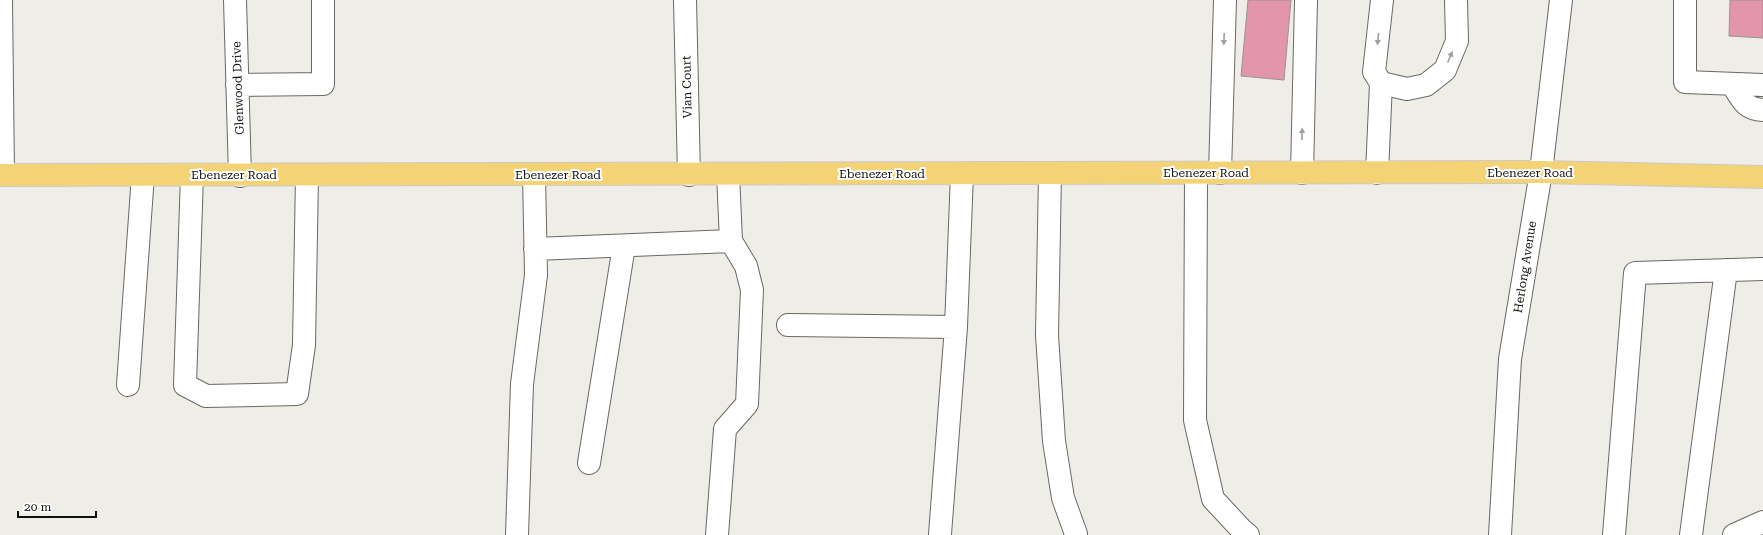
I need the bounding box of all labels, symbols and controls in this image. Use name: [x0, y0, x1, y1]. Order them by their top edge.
one-way arrow: [1221, 33, 1227, 46]
one-way arrow: [1374, 33, 1381, 45]
street label: Glenwood Drive: [229, 41, 247, 135]
one-way arrow: [1447, 51, 1453, 62]
street label: Vian Court: [679, 55, 695, 118]
one-way arrow: [1299, 128, 1306, 140]
street label: Ebenezer Road: [1163, 166, 1249, 180]
street label: Ebenezer Road: [1487, 166, 1573, 180]
street label: Ebenezer Road: [839, 167, 925, 181]
street label: Ebenezer Road: [191, 168, 277, 182]
street label: Ebenezer Road: [515, 168, 601, 182]
street label: Herlong Avenue: [1511, 220, 1539, 314]
scale bar: [18, 493, 96, 519]
text: 20 m: [24, 500, 51, 514]

